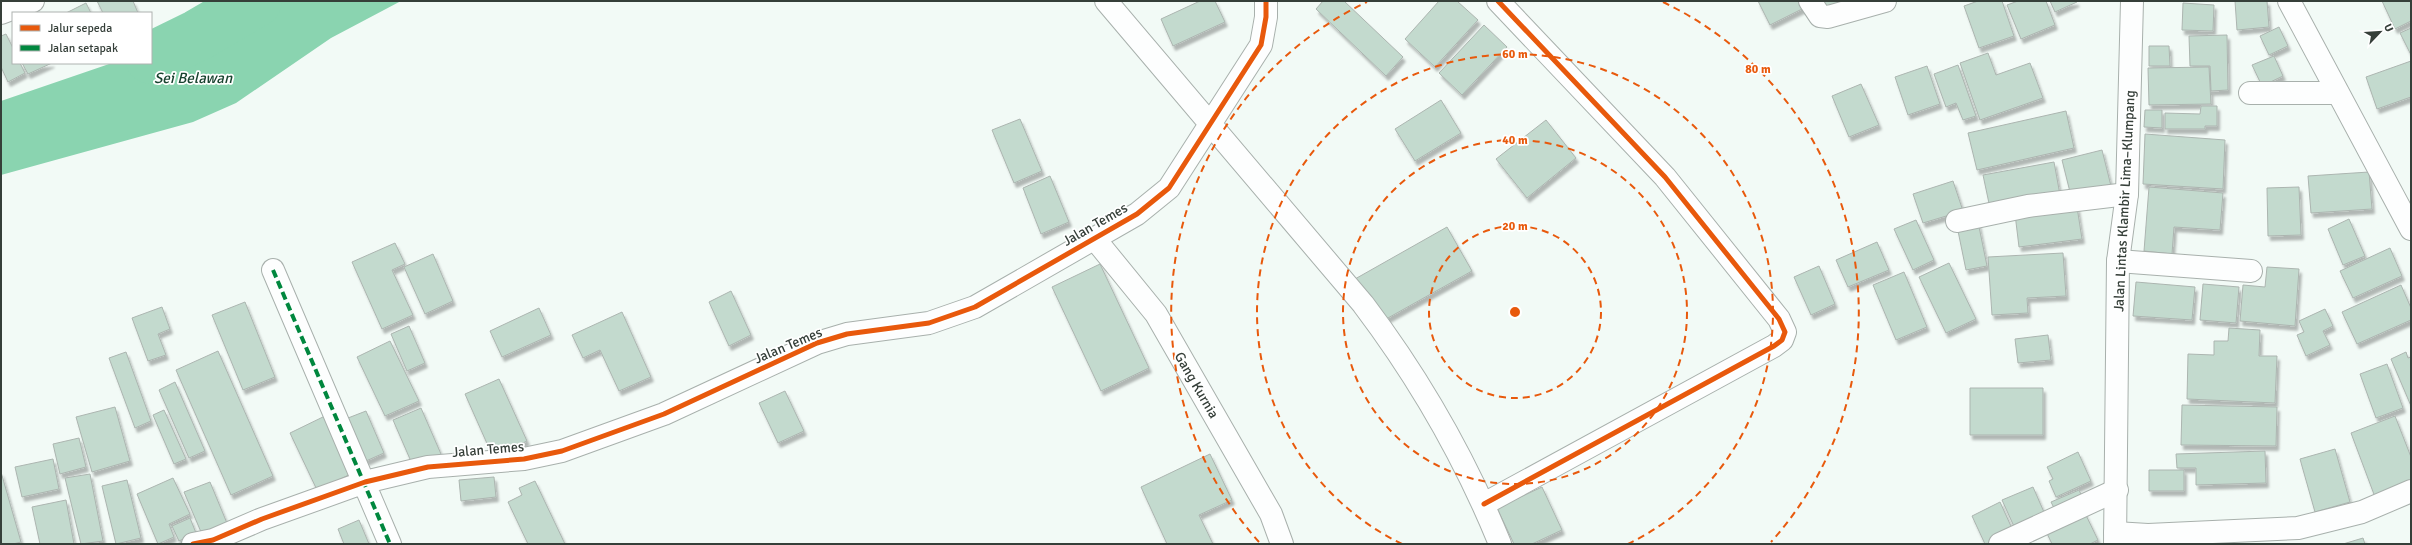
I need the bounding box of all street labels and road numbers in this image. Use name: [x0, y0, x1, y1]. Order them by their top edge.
street label: Jalan Lintas Klambir Lima–Klumpang: [2110, 90, 2139, 312]
street label: Jalan Temes: [1060, 199, 1131, 250]
street label: Jalan Temes: [752, 324, 825, 367]
street label: Gang Kurnia: [1171, 349, 1222, 421]
street label: Jalan Temes: [451, 438, 525, 461]

